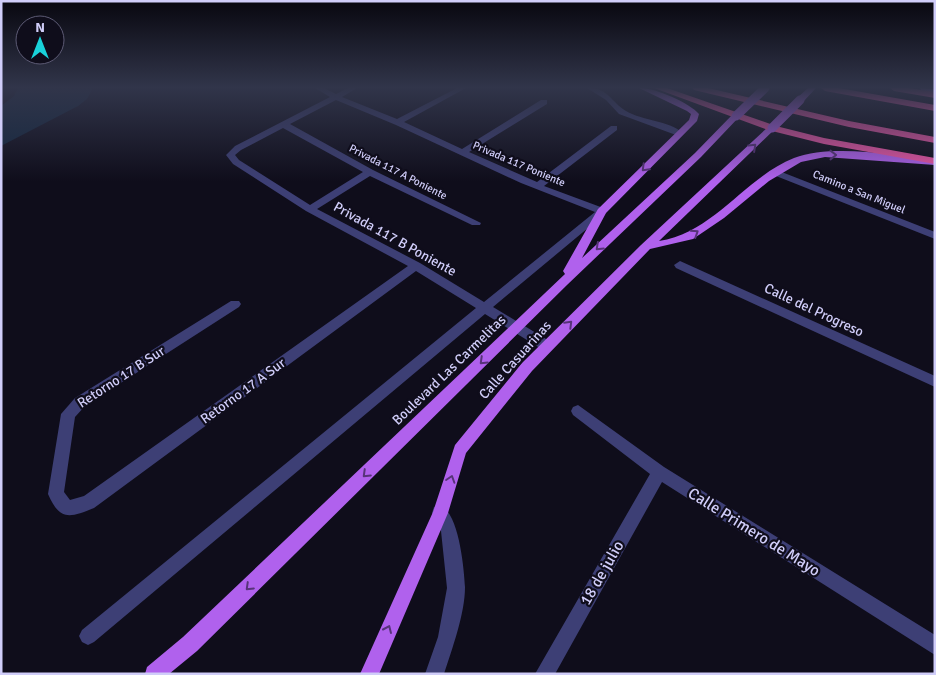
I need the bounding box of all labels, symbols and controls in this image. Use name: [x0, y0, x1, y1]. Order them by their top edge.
north arrow: [15, 15, 65, 65]
text: N: [35, 19, 45, 36]
street label: Privada 117 Poniente: [471, 139, 567, 189]
street label: Privada 117 A Poniente: [347, 142, 449, 202]
one-way arrow: [747, 144, 756, 153]
one-way arrow: [830, 150, 837, 160]
one-way arrow: [642, 162, 651, 171]
street label: Camino a San Miguel: [811, 168, 907, 216]
street label: Privada 117 B Poniente: [331, 198, 459, 280]
one-way arrow: [689, 229, 698, 239]
one-way arrow: [596, 241, 605, 250]
street label: Calle del Progreso: [762, 280, 866, 340]
street label: Boulevard Las Carmelitas: [389, 311, 509, 429]
street label: Calle Casuarinas: [475, 317, 555, 403]
one-way arrow: [563, 321, 572, 330]
street label: Retorno 17 B Sur: [74, 342, 169, 412]
street label: Retorno 17 A Sur: [197, 354, 289, 428]
one-way arrow: [480, 355, 489, 364]
one-way arrow: [363, 468, 372, 477]
one-way arrow: [445, 475, 455, 484]
street label: Calle Primero de Mayo: [684, 483, 824, 581]
street label: 18 de julio: [576, 537, 628, 609]
one-way arrow: [246, 581, 255, 590]
one-way arrow: [382, 625, 393, 634]

